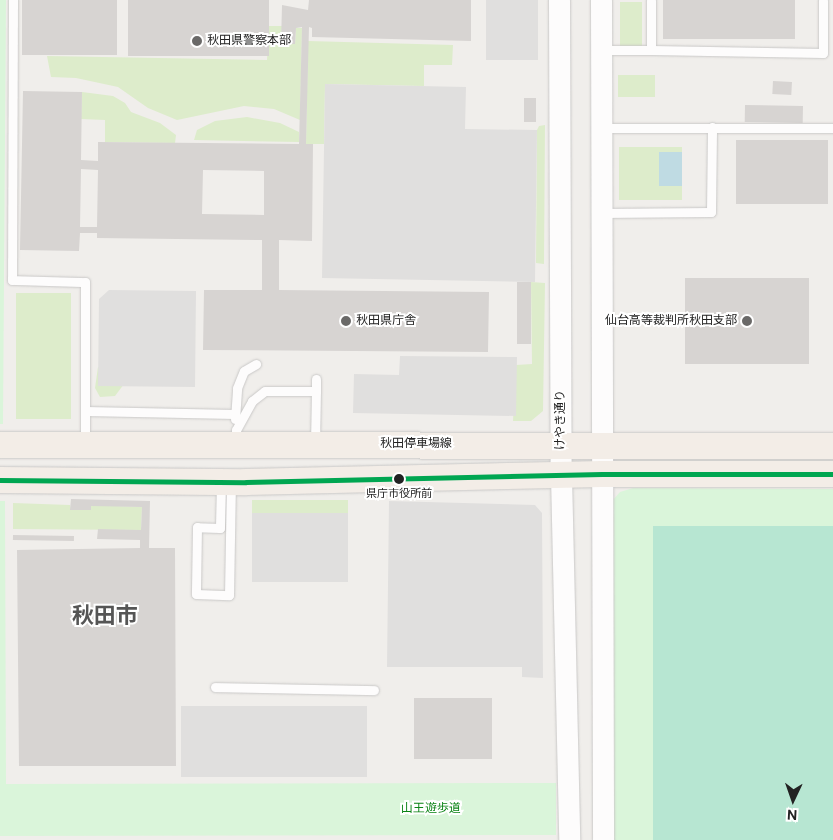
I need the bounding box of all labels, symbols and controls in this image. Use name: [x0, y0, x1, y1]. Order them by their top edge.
place label: 秋田県警察本部: [207, 34, 291, 48]
marker: 秋田県警察本部: [191, 35, 203, 47]
place label: 秋田県庁舎: [356, 314, 416, 328]
place label: 仙台高等裁判所秋田支部: [605, 314, 737, 328]
marker: 秋田県庁舎: [340, 315, 352, 327]
marker: 仙台高等裁判所秋田支部: [741, 315, 753, 327]
street label: けやき通り: [554, 390, 568, 450]
street label: 秋田停車場線: [380, 437, 452, 451]
marker: 県庁市役所前: [394, 474, 404, 484]
place label: 県庁市役所前: [366, 486, 432, 500]
district label: 秋田市: [72, 603, 138, 629]
north arrow: [768, 775, 818, 825]
park label: 山王遊歩道: [401, 802, 461, 816]
text: N: [787, 806, 798, 824]

